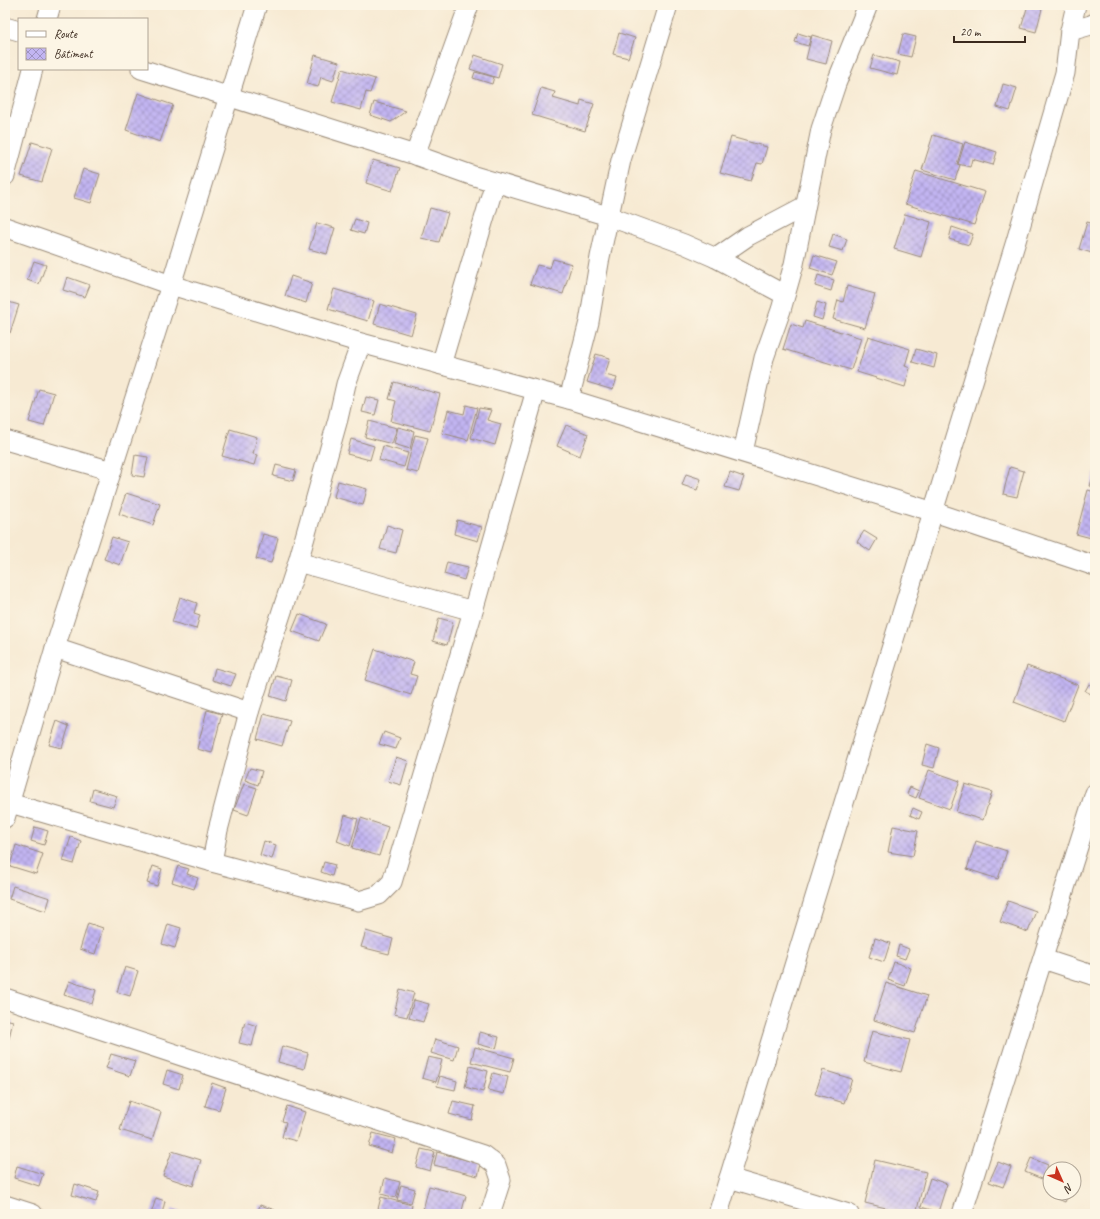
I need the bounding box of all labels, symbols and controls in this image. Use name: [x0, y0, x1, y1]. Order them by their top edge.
legend: [18, 18, 148, 70]
scale bar: [954, 18, 1025, 44]
text: 20 m: [960, 24, 982, 40]
text: Route: [54, 26, 78, 42]
text: Bâtiment: [54, 46, 93, 62]
north arrow: [1042, 1161, 1082, 1201]
text: N: [1060, 1181, 1076, 1197]

